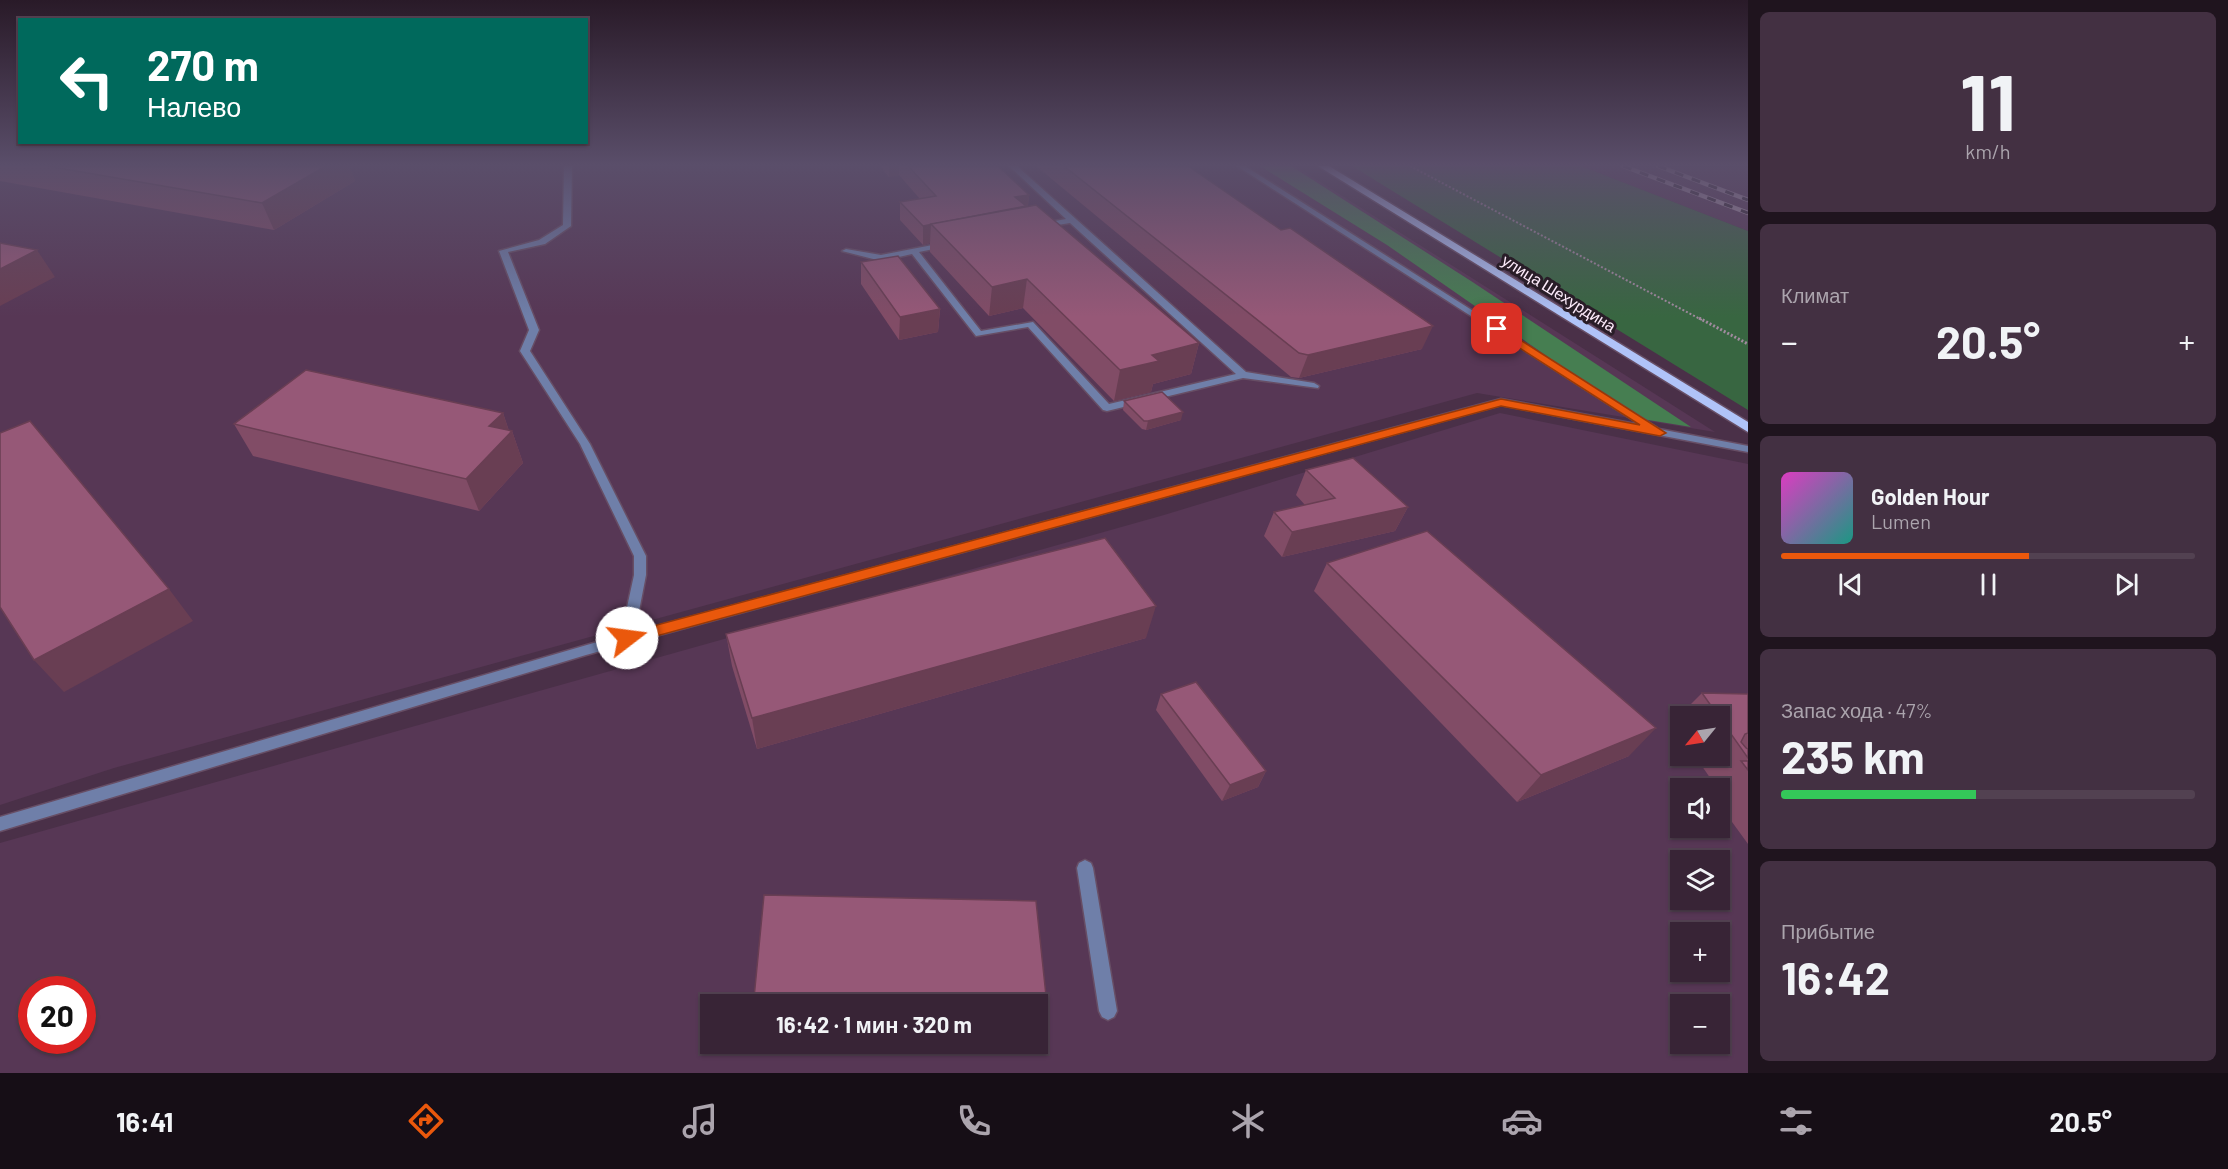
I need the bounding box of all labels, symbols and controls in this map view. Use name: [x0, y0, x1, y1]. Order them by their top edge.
text: 270 m: [147, 39, 259, 89]
icon: left: [48, 42, 126, 120]
text: 11: [1960, 53, 2016, 147]
text: Налево: [147, 90, 241, 122]
text: km/h: [1965, 139, 2011, 163]
street label: улица Шехурдина: [1499, 250, 1620, 335]
text: Климат: [1781, 283, 1849, 307]
pin: [1471, 303, 1522, 354]
icon: arrive: [1480, 312, 1513, 345]
text: 20.5°: [1936, 314, 2040, 368]
text: −: [1781, 321, 1798, 361]
text: +: [2179, 321, 2195, 361]
text: Golden Hour: [1871, 483, 1989, 509]
text: Lumen: [1871, 509, 1931, 533]
icon: previous: [1834, 568, 1867, 601]
icon: pause: [1972, 568, 2005, 601]
icon: next: [2110, 568, 2143, 601]
position arrow: [595, 606, 659, 670]
text: Запас хода · 47%: [1781, 698, 1932, 722]
north arrow: [1670, 706, 1730, 766]
map controls: [1670, 706, 1730, 1054]
text: 235 km: [1781, 729, 1925, 783]
button: sound: [1670, 778, 1730, 838]
button: layers: [1670, 850, 1730, 910]
text: Прибытие: [1781, 919, 1875, 943]
button: +: [1670, 922, 1730, 982]
text: 16:42: [1781, 950, 1890, 1004]
speed limit sign: 20: [18, 976, 96, 1054]
button: −: [1670, 994, 1730, 1054]
text: 16:42 · 1 мин · 320 m: [776, 1011, 972, 1037]
icon: directions: [405, 1100, 447, 1142]
icon: music: [679, 1100, 721, 1142]
icon: phone: [953, 1100, 995, 1142]
icon: climate: [1227, 1100, 1269, 1142]
icon: car: [1501, 1100, 1543, 1142]
icon: filters: [1775, 1100, 1817, 1142]
text: 16:41: [116, 1105, 173, 1137]
text: 20.5°: [2049, 1105, 2112, 1137]

